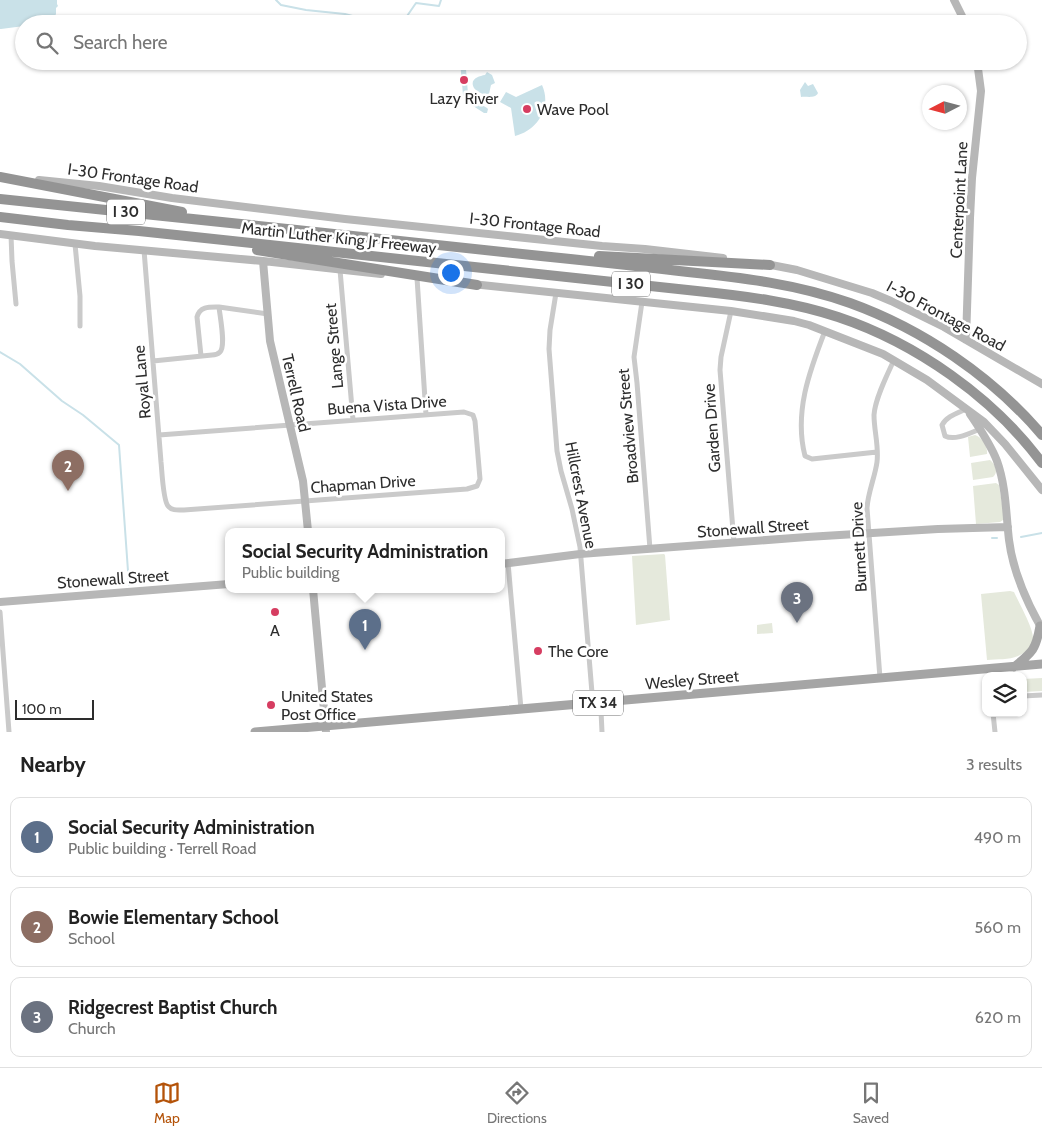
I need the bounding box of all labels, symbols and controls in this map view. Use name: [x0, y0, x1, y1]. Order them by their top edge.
search box: [15, 15, 1027, 70]
icon: search: [33, 29, 61, 57]
text: Search here: [73, 31, 167, 54]
marker: Lazy River: [458, 74, 470, 86]
north arrow: [922, 85, 967, 130]
place label: Lazy River: [430, 89, 499, 108]
place label: Wave Pool: [537, 100, 609, 119]
marker: Wave Pool: [521, 103, 533, 115]
street label: Centerpoint Lane: [946, 141, 972, 259]
street label: I-30 Frontage Road: [66, 159, 200, 197]
road number: I 30: [107, 200, 145, 224]
street label: I-30 Frontage Road: [469, 209, 601, 241]
street label: Martin Luther King Jr Freeway: [241, 218, 437, 258]
your location: [438, 260, 464, 286]
road number: I 30: [612, 272, 650, 296]
street label: I-30 Frontage Road: [883, 277, 1009, 355]
street label: Lange Street: [321, 302, 347, 389]
street label: Royal Lane: [129, 344, 155, 420]
street label: Terrell Road: [278, 352, 314, 434]
street label: Broadview Street: [613, 367, 642, 484]
street label: Garden Drive: [699, 383, 725, 473]
street label: Buena Vista Drive: [327, 391, 447, 419]
street label: Hillcrest Avenue: [561, 440, 601, 550]
pin: 2: [52, 450, 84, 491]
street label: Chapman Drive: [310, 471, 416, 497]
street label: Burnett Drive: [847, 501, 871, 593]
street label: Stonewall Street: [697, 515, 810, 541]
popup: [225, 528, 505, 593]
text: Social Security Administration: [242, 540, 488, 563]
text: Public building: [242, 563, 340, 582]
street label: Stonewall Street: [57, 566, 170, 592]
pin: 3: [781, 582, 813, 623]
marker: A: [269, 606, 281, 618]
pin: 1: [349, 609, 381, 650]
place label: A: [270, 621, 280, 640]
place label: The Core: [548, 642, 608, 661]
marker: The Core: [532, 645, 544, 657]
street label: Wesley Street: [644, 666, 740, 694]
map controls: [982, 672, 1027, 717]
button: layers: [982, 672, 1027, 717]
place label: United States Post Office: [281, 687, 373, 724]
road number: TX 34: [573, 690, 623, 716]
scale bar: [15, 697, 94, 720]
marker: United States Post Office: [265, 699, 277, 711]
text: 100 m: [22, 700, 62, 718]
text: Nearby: [20, 752, 86, 777]
text: 3 results: [966, 755, 1022, 774]
text: Social Security Administration: [68, 816, 315, 839]
text: 1: [34, 828, 40, 847]
text: 490 m: [974, 828, 1021, 847]
text: Public building · Terrell Road: [68, 839, 256, 858]
text: Bowie Elementary School: [68, 906, 279, 929]
text: 2: [33, 918, 41, 937]
text: 560 m: [974, 918, 1021, 937]
text: School: [68, 929, 115, 948]
text: Ridgecrest Baptist Church: [68, 996, 278, 1019]
text: 3: [33, 1008, 41, 1027]
text: 620 m: [975, 1008, 1021, 1027]
text: Church: [68, 1019, 116, 1038]
tab: Map: [153, 1079, 181, 1127]
tab: Directions: [487, 1079, 547, 1127]
tab: Saved: [853, 1079, 889, 1127]

